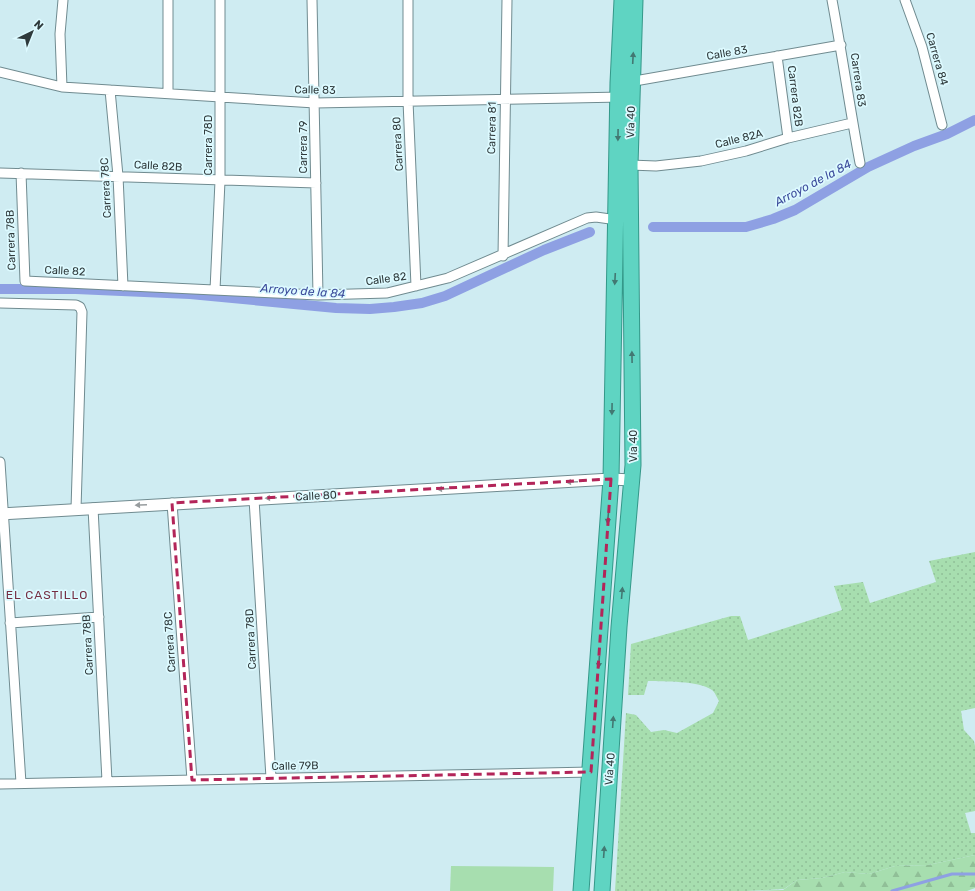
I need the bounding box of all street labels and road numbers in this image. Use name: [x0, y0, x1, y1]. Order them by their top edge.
street label: Carrera 84: [923, 31, 951, 87]
street label: Calle 83: [706, 43, 749, 63]
street label: Carrera 83: [848, 52, 868, 108]
street label: Carrera 82B: [785, 65, 805, 127]
street label: Calle 83: [294, 83, 336, 97]
street label: Carrera 81: [485, 102, 499, 154]
street label: Vía 40: [624, 106, 638, 138]
street label: Carrera 78D: [202, 115, 215, 175]
street label: Carrera 80: [390, 116, 406, 172]
street label: Carrera 79: [297, 121, 310, 173]
street label: Calle 82A: [714, 127, 765, 151]
street label: Carrera 78C: [98, 157, 114, 219]
street label: Calle 82B: [133, 158, 183, 174]
street label: Carrera 78B: [3, 209, 19, 271]
street label: Calle 82: [44, 263, 86, 279]
street label: Calle 82: [365, 270, 407, 288]
street label: Vía 40: [627, 430, 640, 462]
street label: Calle 80: [295, 488, 337, 504]
street label: Carrera 78D: [243, 608, 259, 670]
street label: Carrera 78C: [161, 611, 179, 673]
street label: Carrera 78B: [80, 614, 96, 676]
street label: Vía 40: [602, 752, 618, 786]
street label: Calle 79B: [271, 759, 319, 773]

